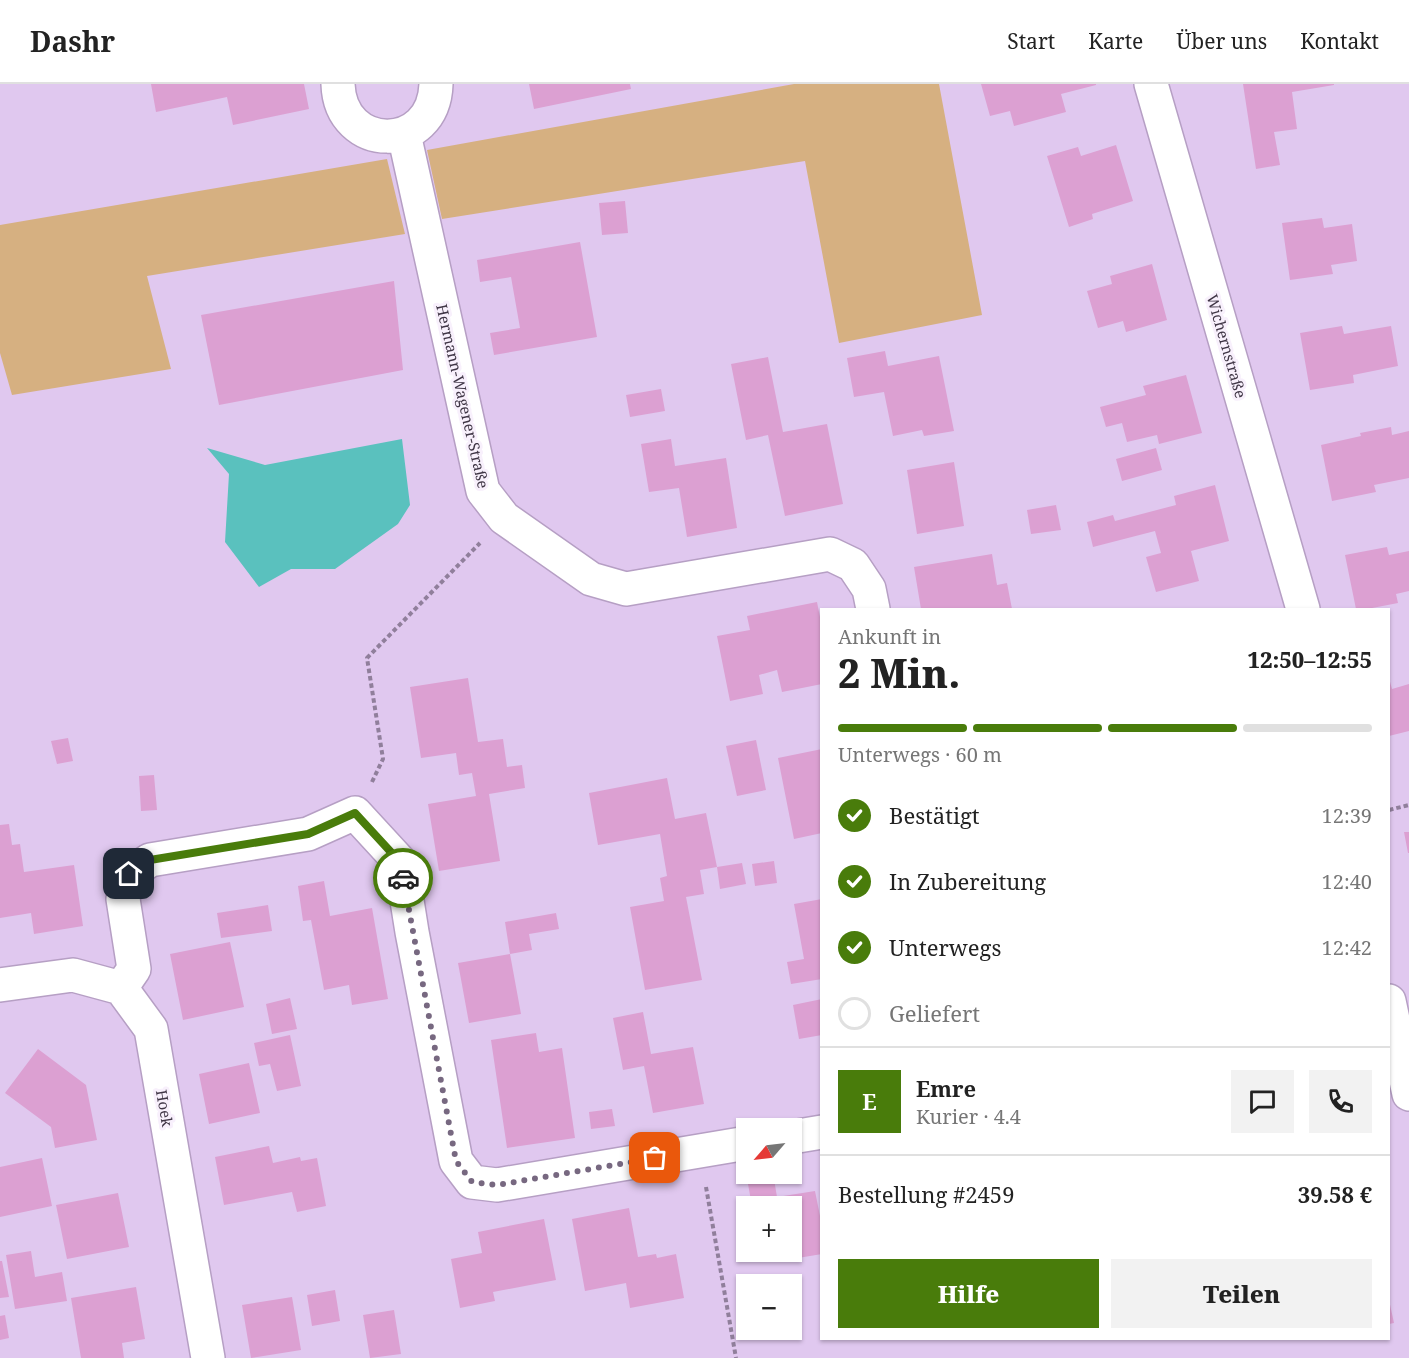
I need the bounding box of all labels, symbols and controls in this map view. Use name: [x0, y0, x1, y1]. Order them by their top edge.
text: Dashr: [30, 22, 115, 60]
text: Start: [1007, 27, 1055, 55]
text: Karte: [1088, 27, 1143, 55]
text: Über uns: [1176, 27, 1267, 55]
text: Kontakt: [1300, 27, 1379, 55]
street label: Wichernstraße: [1203, 292, 1251, 400]
street label: Hermann-Wagener-Straße: [432, 302, 494, 490]
text: Ankunft in: [838, 623, 941, 650]
text: 12:50–12:55: [1248, 644, 1372, 674]
text: 2 Min.: [838, 646, 960, 699]
text: Unterwegs · 60 m: [838, 741, 1002, 768]
icon: check: [838, 799, 871, 832]
text: Bestätigt: [889, 800, 980, 830]
text: 12:39: [1322, 802, 1372, 829]
pin: [103, 848, 154, 899]
courier: [373, 848, 433, 908]
icon: home: [112, 857, 145, 890]
icon: car: [387, 862, 420, 895]
icon: check: [838, 865, 871, 898]
text: In Zubereitung: [889, 866, 1046, 896]
text: 12:40: [1322, 868, 1372, 895]
icon: check: [838, 931, 871, 964]
text: Unterwegs: [889, 932, 1001, 962]
text: 12:42: [1322, 934, 1372, 961]
text: Geliefert: [889, 998, 980, 1028]
button: chat: [1231, 1070, 1294, 1133]
button: phone: [1309, 1070, 1372, 1133]
text: Emre: [916, 1073, 976, 1103]
text: E: [862, 1086, 877, 1116]
street label: Hoek: [152, 1088, 178, 1128]
text: Kurier · 4.4: [916, 1103, 1021, 1130]
north arrow: [736, 1118, 802, 1184]
map controls: [736, 1118, 802, 1340]
pin: [629, 1132, 680, 1183]
icon: bag: [638, 1141, 671, 1174]
text: Bestellung #2459: [838, 1179, 1014, 1209]
text: 39.58 €: [1298, 1179, 1372, 1209]
button: +: [736, 1196, 802, 1262]
button: Hilfe: [838, 1259, 1099, 1328]
button: Teilen: [1111, 1259, 1372, 1328]
button: −: [736, 1274, 802, 1340]

